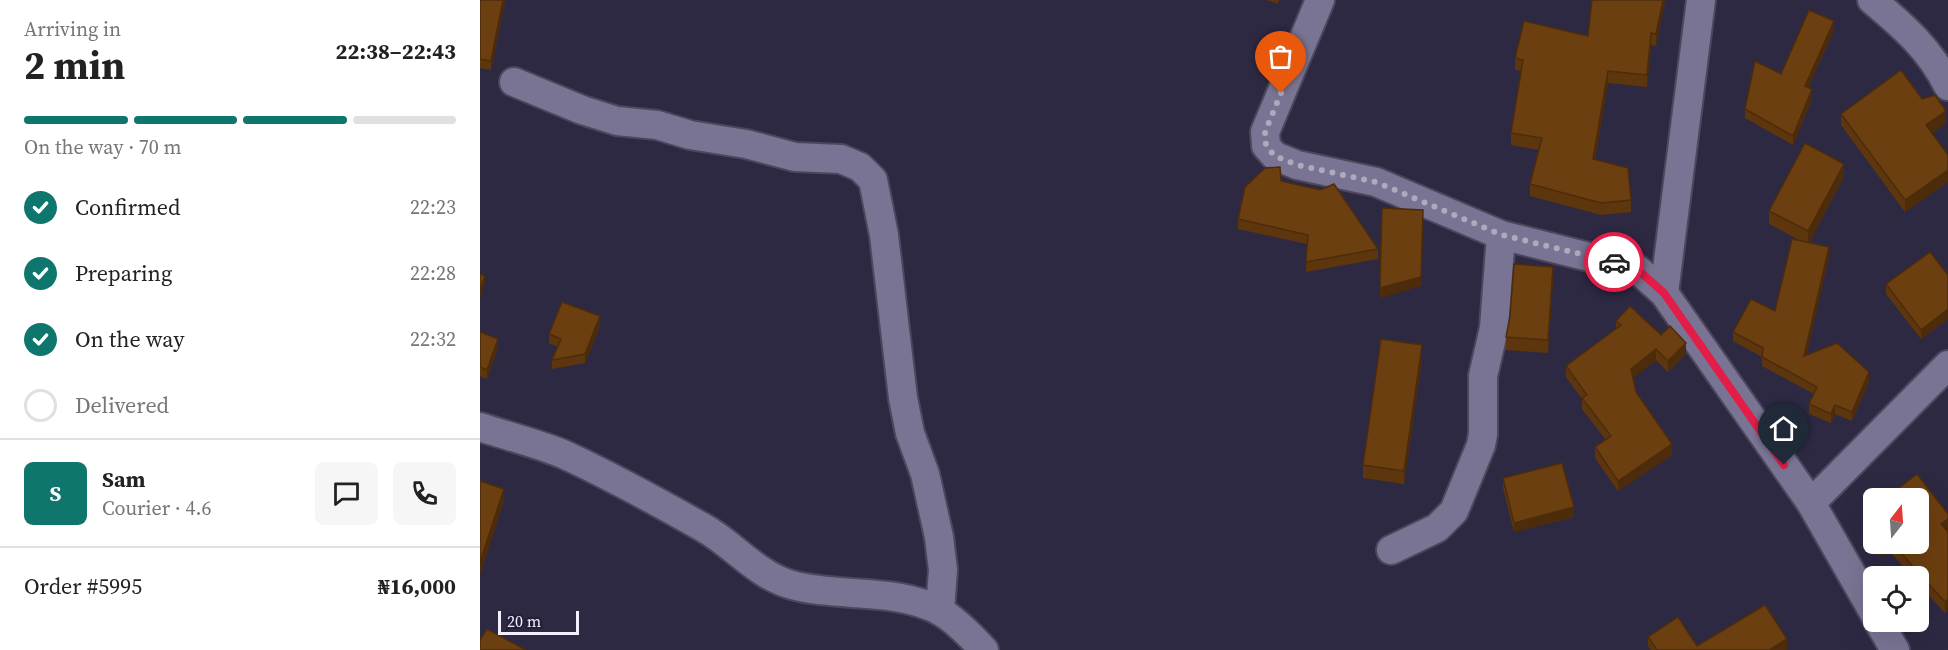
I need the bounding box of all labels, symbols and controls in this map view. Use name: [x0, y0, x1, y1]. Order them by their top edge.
text: Arriving in: [24, 15, 121, 43]
pin: [1255, 31, 1306, 93]
text: 22:38–22:43: [336, 36, 456, 66]
text: 2 min: [24, 39, 125, 92]
icon: bag: [1264, 40, 1297, 73]
text: On the way · 70 m: [24, 133, 181, 161]
icon: check: [24, 191, 57, 224]
text: Confirmed: [75, 192, 180, 222]
text: 22:23: [410, 193, 456, 221]
courier: [1584, 232, 1644, 292]
icon: car: [1598, 246, 1631, 279]
icon: check: [24, 257, 57, 290]
text: Preparing: [75, 258, 172, 288]
text: 22:28: [410, 259, 456, 287]
icon: check: [24, 323, 57, 356]
text: On the way: [75, 324, 184, 354]
text: 22:32: [410, 325, 456, 353]
text: Delivered: [75, 390, 169, 420]
pin: [1758, 403, 1809, 465]
icon: home: [1767, 412, 1800, 445]
button: chat: [315, 462, 378, 525]
button: phone: [393, 462, 456, 525]
text: Sam: [102, 464, 146, 494]
text: S: [50, 478, 61, 508]
north arrow: [1863, 488, 1929, 554]
map controls: [1863, 488, 1929, 632]
text: Courier · 4.6: [102, 494, 211, 522]
button: locate: [1863, 566, 1929, 632]
text: Order #5995: [24, 571, 142, 601]
text: ₦16,000: [378, 571, 456, 601]
scale bar: [498, 608, 579, 636]
text: 20 m: [507, 610, 541, 632]

